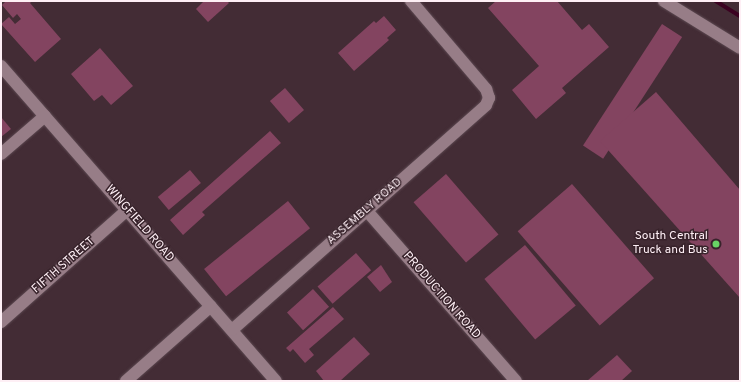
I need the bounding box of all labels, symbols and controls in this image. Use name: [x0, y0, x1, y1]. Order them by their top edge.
street label: ASSEMBLY ROAD: [324, 175, 406, 249]
street label: WINGFIELD ROAD: [102, 183, 176, 265]
place label: South Central Truck and Bus: [632, 230, 708, 258]
street label: FIFTH STREET: [30, 235, 98, 297]
marker: South Central Truck and Bus: [711, 239, 721, 249]
street label: PRODUCTION ROAD: [399, 249, 483, 343]

